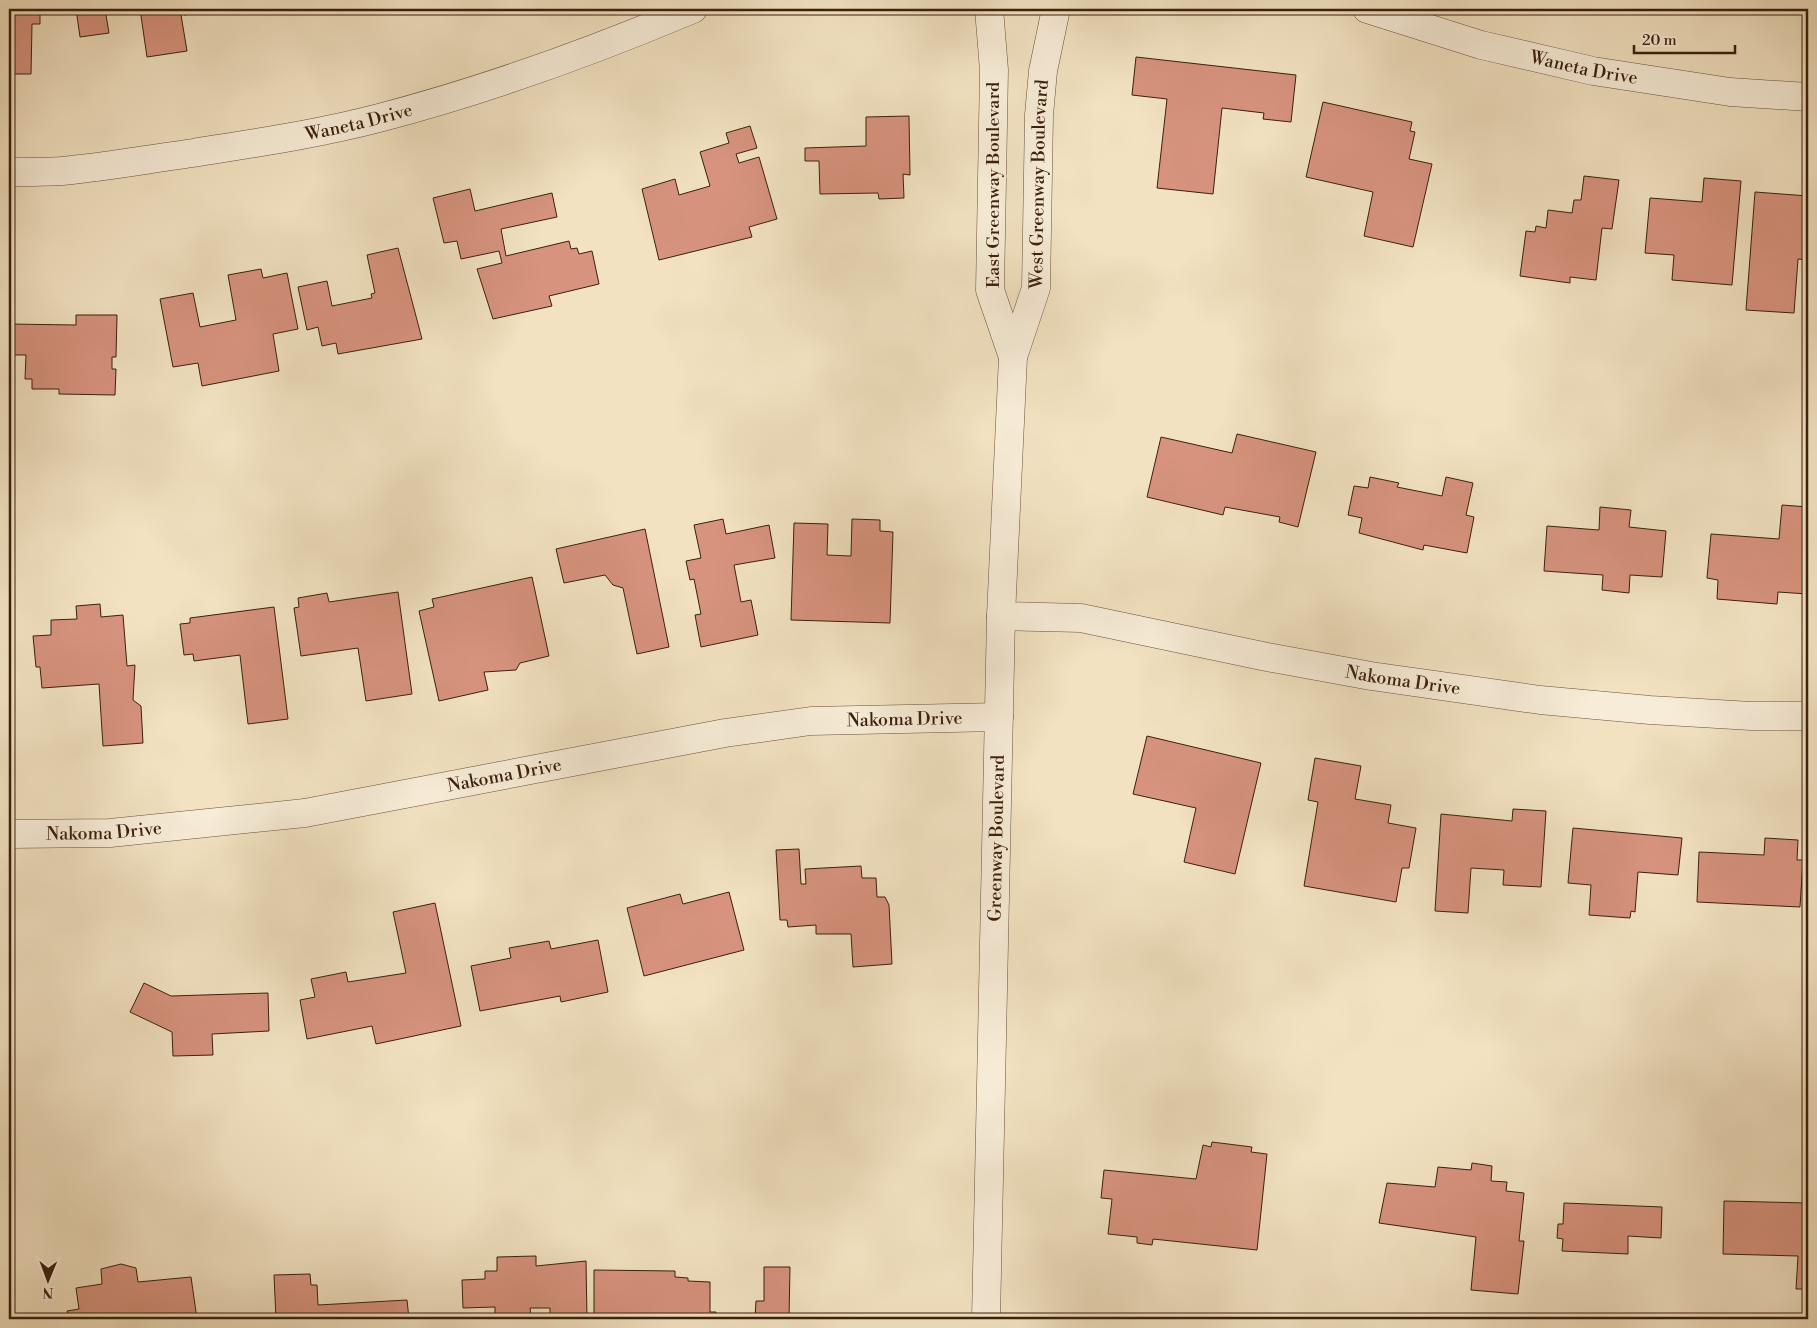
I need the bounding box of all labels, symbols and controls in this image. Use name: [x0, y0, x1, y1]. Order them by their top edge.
scale bar: [1634, 22, 1736, 54]
text: 20 m: [1642, 31, 1677, 50]
street label: Waneta Drive: [1527, 45, 1639, 89]
street label: West Greenway Boulevard: [1024, 78, 1054, 290]
street label: East Greenway Boulevard: [982, 81, 1005, 288]
street label: Waneta Drive: [302, 98, 415, 146]
street label: Nakoma Drive: [1344, 660, 1462, 700]
street label: Nakoma Drive: [846, 706, 963, 732]
street label: Nakoma Drive: [445, 753, 564, 797]
street label: Greenway Boulevard: [983, 754, 1010, 922]
street label: Nakoma Drive: [46, 816, 163, 845]
north arrow: [22, 1256, 72, 1306]
text: N: [42, 1283, 53, 1301]

